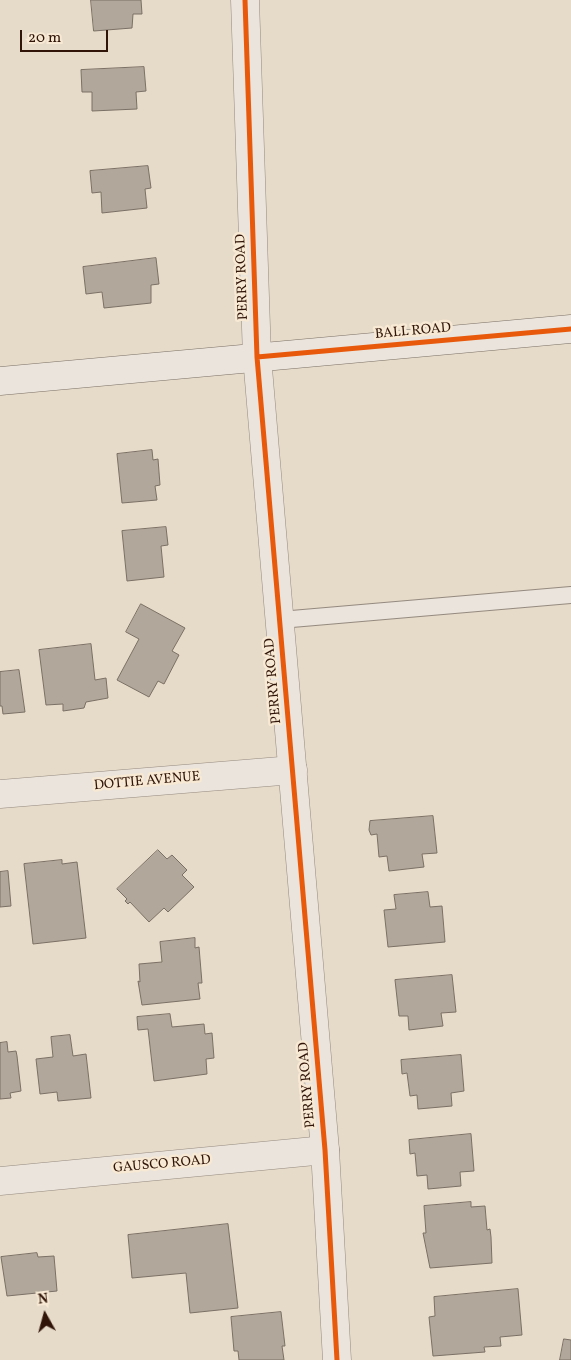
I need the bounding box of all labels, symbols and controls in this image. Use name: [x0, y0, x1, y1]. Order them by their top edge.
scale bar: [22, 20, 110, 52]
text: 20 m: [28, 28, 61, 49]
street label: PERRY ROAD: [233, 234, 253, 320]
street label: BALL ROAD: [374, 320, 452, 344]
street label: PERRY ROAD: [262, 637, 286, 725]
street label: DOTTIE AVENUE: [93, 769, 201, 795]
street label: PERRY ROAD: [296, 1041, 320, 1129]
street label: GAUSCO ROAD: [113, 1152, 211, 1178]
north arrow: [20, 1290, 70, 1340]
text: N: [37, 1290, 49, 1310]

